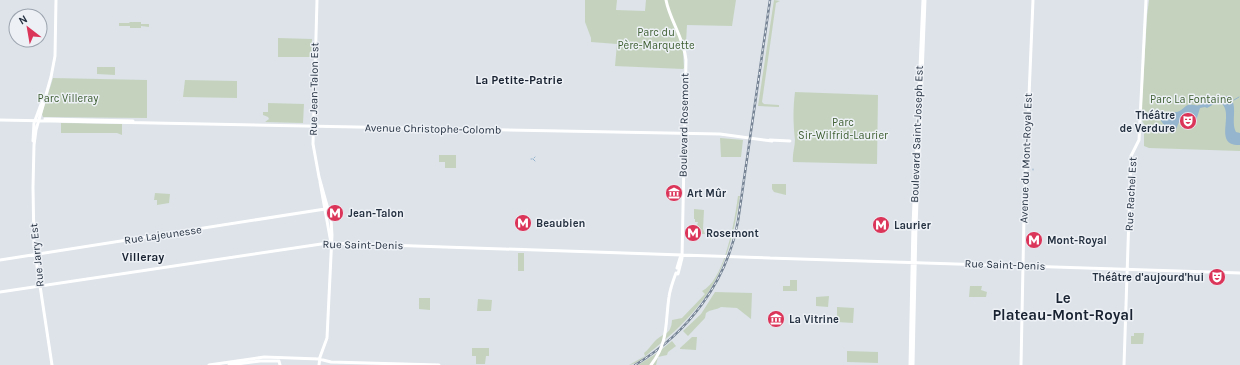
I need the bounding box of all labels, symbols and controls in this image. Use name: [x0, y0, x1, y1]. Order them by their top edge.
north arrow: [8, 8, 48, 48]
text: N: [16, 12, 30, 27]
park label: Parc du Père-Marquette: [617, 26, 695, 52]
street label: Rue Jean-Talon Est: [307, 42, 321, 136]
street label: Boulevard Saint-Joseph Est: [908, 65, 926, 203]
district label: La Petite-Patrie: [475, 73, 563, 87]
street label: Boulevard Rosemont: [677, 73, 691, 177]
park label: Parc Villeray: [38, 92, 98, 105]
street label: Avenue du Mont-Royal Est: [1017, 93, 1035, 223]
park label: Parc La Fontaine: [1150, 93, 1232, 106]
place label: Théâtre de Verdure: [1119, 109, 1175, 135]
theatre icon: Théâtre de Verdure: [1178, 111, 1198, 131]
park label: Parc Sir-Wilfrid-Laurier: [798, 116, 888, 142]
street label: Avenue Christophe-Colomb: [365, 121, 501, 137]
street label: Rue Rachel Est: [1123, 157, 1139, 231]
museum icon: Art Mûr: [664, 183, 684, 203]
place label: Art Mûr: [687, 187, 727, 200]
metro station icon: Jean-Talon: [325, 203, 345, 223]
place label: Jean-Talon: [348, 207, 404, 220]
metro station icon: Beaubien: [513, 213, 533, 233]
metro station icon: Laurier: [871, 215, 891, 235]
place label: Beaubien: [536, 217, 585, 230]
place label: Laurier: [894, 219, 932, 232]
street label: Rue Jarry Est: [27, 223, 47, 287]
street label: Rue Lajeunesse: [123, 223, 203, 247]
metro station icon: Rosemont: [683, 223, 703, 243]
place label: Rosemont: [706, 227, 759, 240]
metro station icon: Mont-Royal: [1024, 230, 1044, 250]
place label: Mont-Royal: [1047, 234, 1107, 247]
street label: Rue Saint-Denis: [322, 238, 404, 252]
district label: Villeray: [122, 250, 164, 264]
street label: Rue Saint-Denis: [964, 257, 1046, 273]
theatre icon: Théâtre d'aujourd'hui: [1207, 267, 1227, 287]
place label: Théâtre d'aujourd'hui: [1092, 271, 1204, 284]
district label: Le Plateau-Mont-Royal: [992, 289, 1134, 324]
museum icon: La Vitrine: [766, 309, 786, 329]
place label: La Vitrine: [789, 313, 839, 326]

